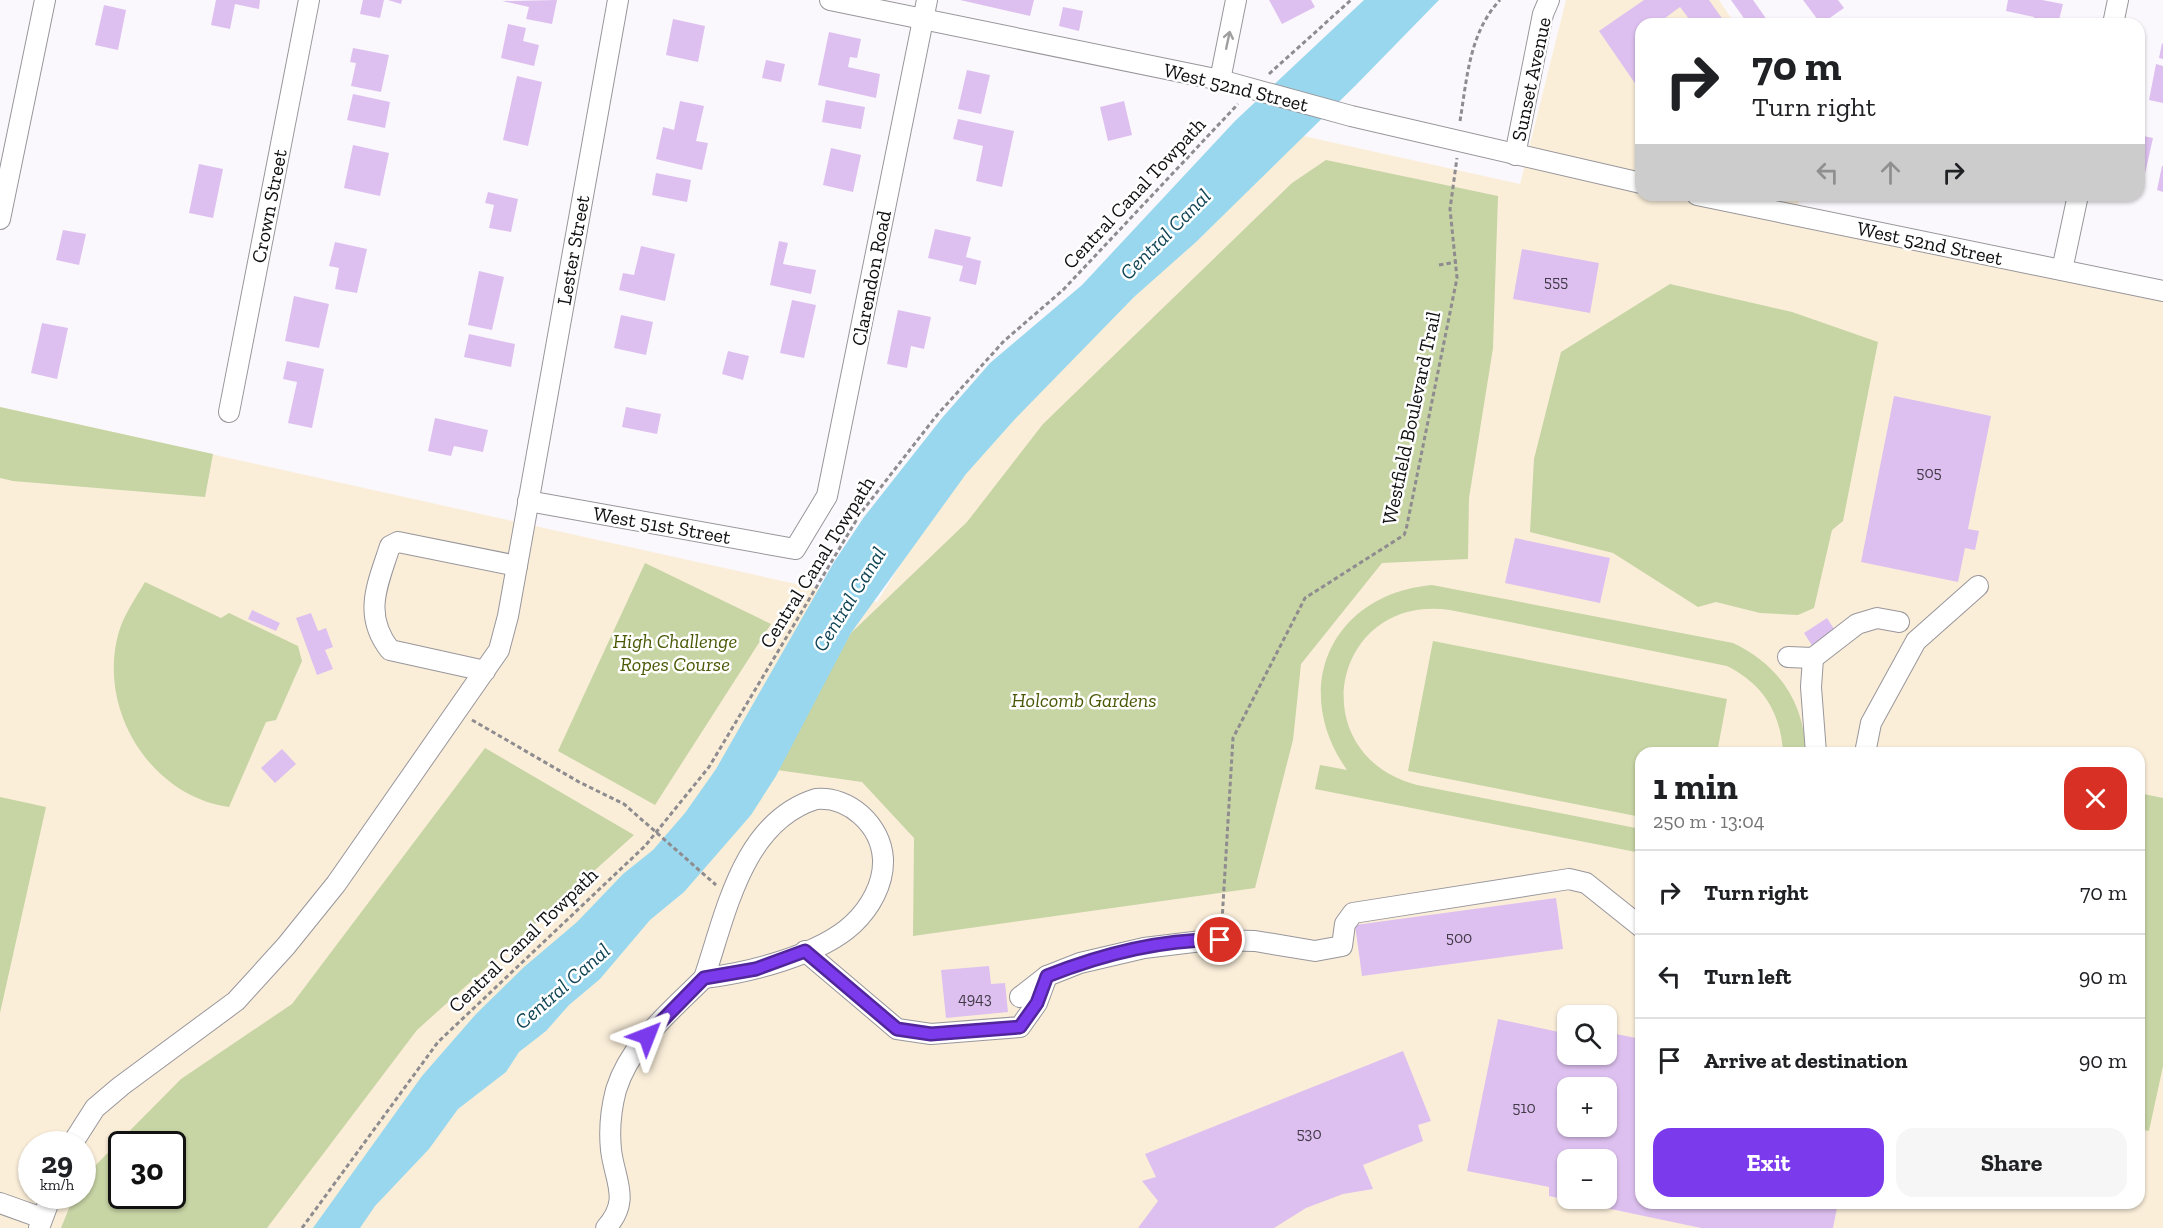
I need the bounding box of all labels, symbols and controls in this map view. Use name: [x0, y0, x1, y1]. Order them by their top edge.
street label: Sunset Avenue: [1506, 15, 1556, 143]
one-way arrow: [1223, 31, 1234, 50]
text: 70 m: [1752, 40, 1842, 91]
icon: right: [1653, 42, 1731, 120]
street label: West 52nd Street: [1161, 57, 1311, 117]
text: Turn right: [1752, 91, 1876, 123]
street label: Central Canal Towpath: [1058, 112, 1210, 274]
street label: Crown Street: [246, 147, 292, 265]
icon: left: [1811, 156, 1844, 189]
icon: ahead: [1874, 156, 1907, 189]
icon: right: [1937, 156, 1970, 189]
water label: Central Canal: [1114, 183, 1216, 285]
street label: Lester Street: [552, 193, 595, 307]
street label: Clarendon Road: [846, 208, 896, 348]
street label: West 52nd Street: [1855, 216, 2005, 270]
house number: 555: [1544, 272, 1568, 291]
street label: Westfield Boulevard Trail: [1377, 309, 1445, 527]
house number: 505: [1916, 463, 1942, 482]
street label: Central Canal Towpath: [754, 471, 880, 653]
street label: West 51st Street: [591, 501, 733, 549]
water label: Central Canal: [807, 542, 891, 656]
park label: High Challenge Ropes Course: [613, 629, 737, 676]
park label: Holcomb Gardens: [1011, 688, 1157, 712]
text: 1 min: [1653, 765, 1738, 808]
button: close: [2064, 767, 2127, 830]
text: 250 m · 13:04: [1653, 809, 1765, 833]
street label: Central Canal Towpath: [443, 862, 603, 1018]
icon: right: [1653, 876, 1686, 909]
text: Turn right: [1704, 879, 1808, 906]
text: 70 m: [2080, 879, 2127, 906]
pin: [1194, 914, 1245, 965]
icon: arrive: [1203, 923, 1236, 956]
house number: 500: [1446, 928, 1472, 947]
water label: Central Canal: [509, 938, 615, 1034]
icon: left: [1653, 960, 1686, 993]
text: Turn left: [1704, 963, 1791, 990]
text: 90 m: [2079, 963, 2127, 990]
house number: 4943: [958, 989, 992, 1008]
position arrow: [615, 1004, 679, 1068]
map controls: [1557, 1005, 1617, 1209]
button: search: [1557, 1005, 1617, 1065]
icon: arrive: [1653, 1044, 1686, 1077]
text: Arrive at destination: [1704, 1047, 1907, 1074]
text: 90 m: [2079, 1047, 2127, 1074]
button: +: [1557, 1077, 1617, 1137]
house number: 510: [1512, 1098, 1536, 1117]
house number: 530: [1296, 1124, 1322, 1143]
button: Exit: [1653, 1128, 1884, 1197]
button: Share: [1896, 1128, 2127, 1197]
speed limit sign: 30: [108, 1131, 186, 1209]
text: 29: [41, 1145, 73, 1181]
button: −: [1557, 1149, 1617, 1209]
text: km/h: [40, 1176, 74, 1194]

